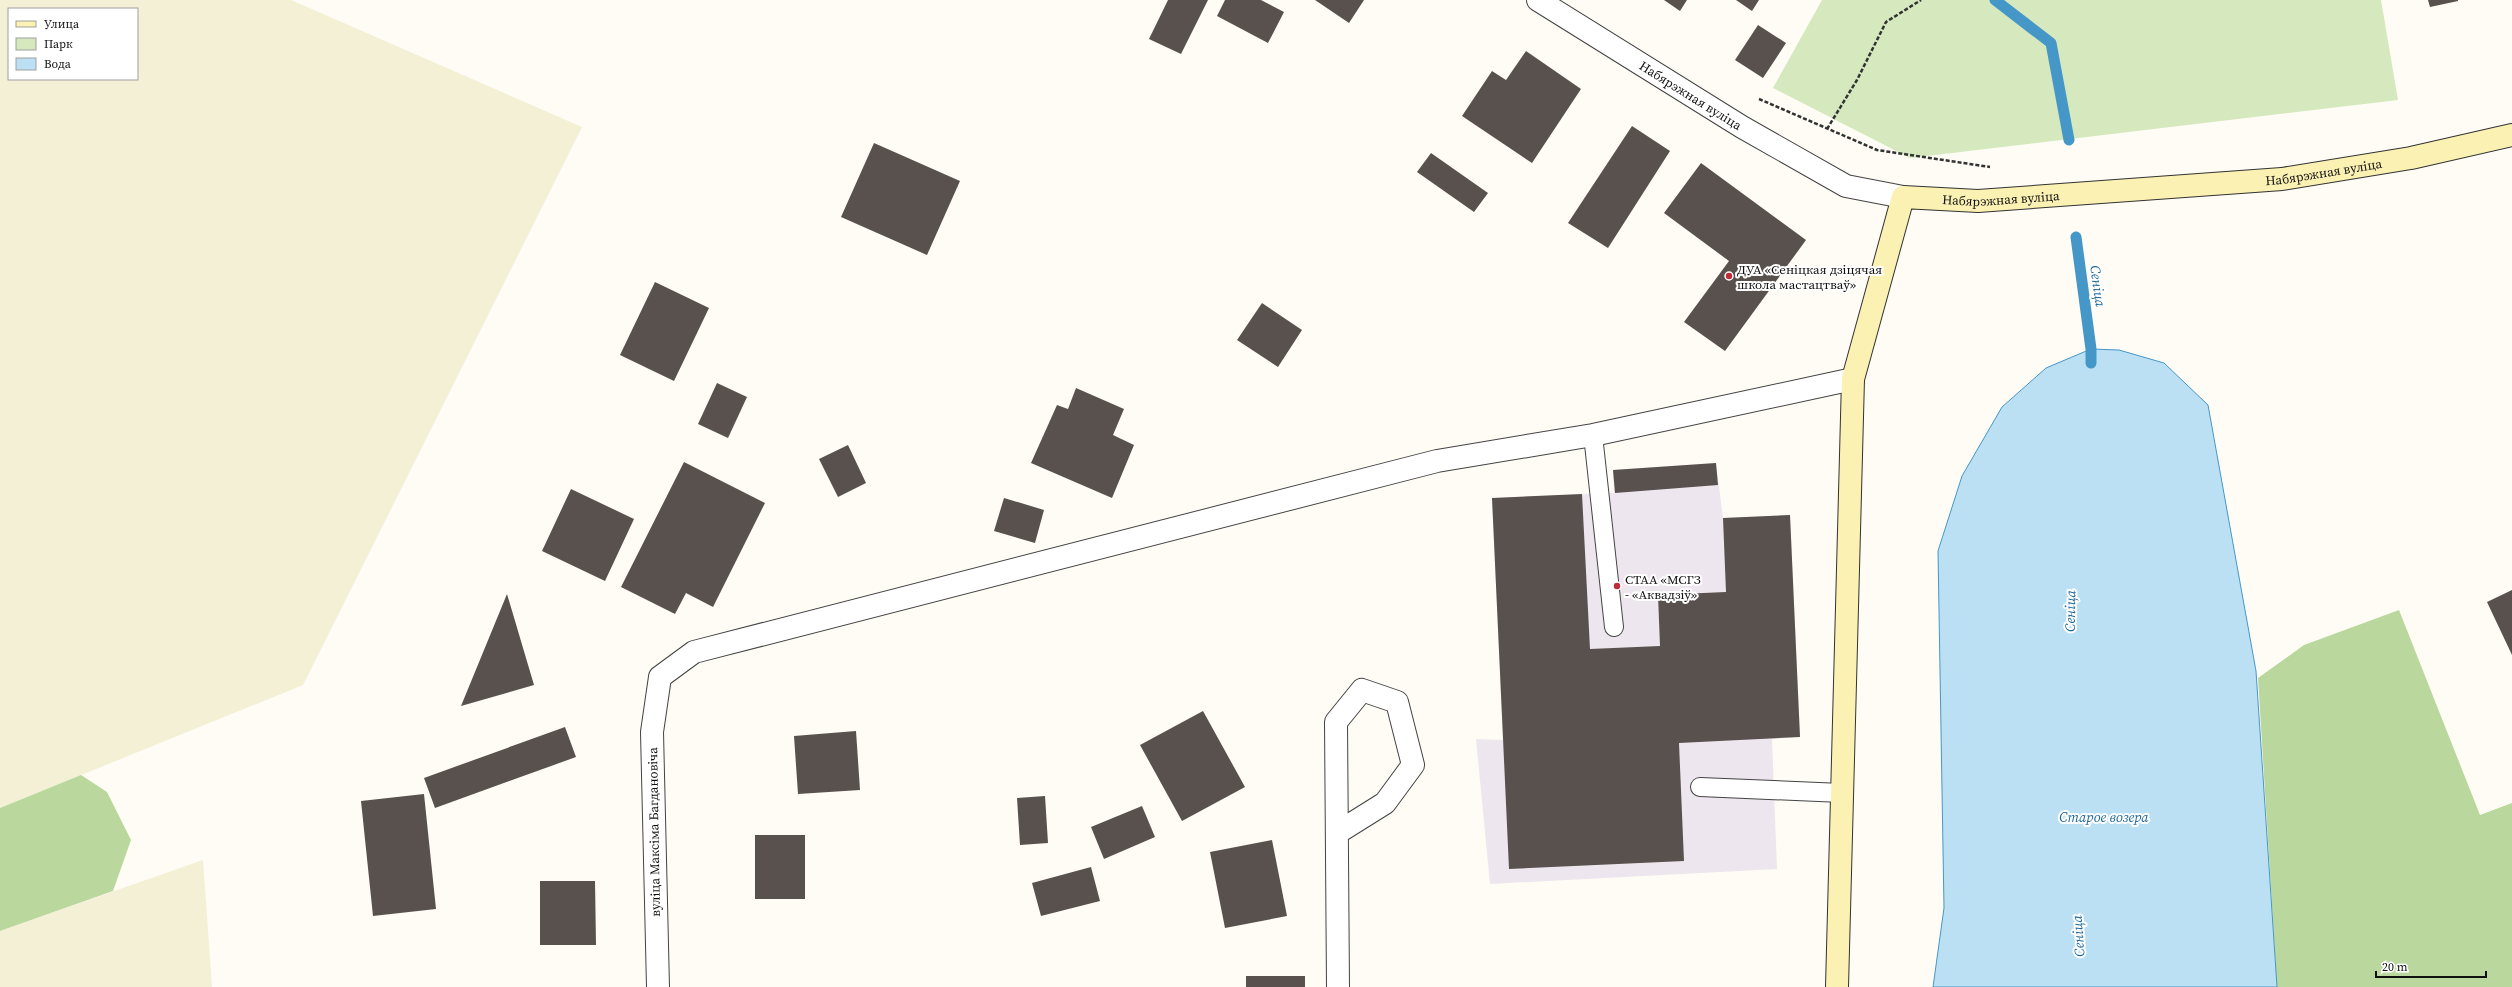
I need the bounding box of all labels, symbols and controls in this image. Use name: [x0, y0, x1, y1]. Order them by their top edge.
legend: [8, 8, 138, 80]
text: Улица: [44, 16, 80, 32]
text: Парк: [44, 36, 73, 52]
text: Вода: [44, 56, 72, 72]
street label: Набярэжная вуліца: [1636, 57, 1746, 134]
street label: Набярэжная вуліца: [2265, 154, 2383, 189]
street label: Набярэжная вуліца: [1942, 187, 2060, 210]
place label: ДУА «Сеніцкая дзіцячая школа мастацтваў»: [1737, 261, 1882, 293]
water label: Сеніца: [2085, 264, 2111, 309]
marker: ДУА «Сеніцкая дзіцячая школа мастацтваў»: [1724, 271, 1734, 281]
place label: СТАА «МСГЗ - «Аквадзіў»: [1625, 571, 1701, 603]
marker: СТАА «МСГЗ - «Аквадзіў»: [1612, 581, 1622, 591]
water label: Сеніца: [2060, 589, 2080, 632]
street label: вуліца Максіма Багдановіча: [644, 747, 664, 917]
water label: Старое возера: [2059, 807, 2149, 827]
water label: Сеніца: [2067, 914, 2089, 957]
scale bar: [2376, 953, 2486, 979]
text: 20 m: [2382, 959, 2408, 975]

